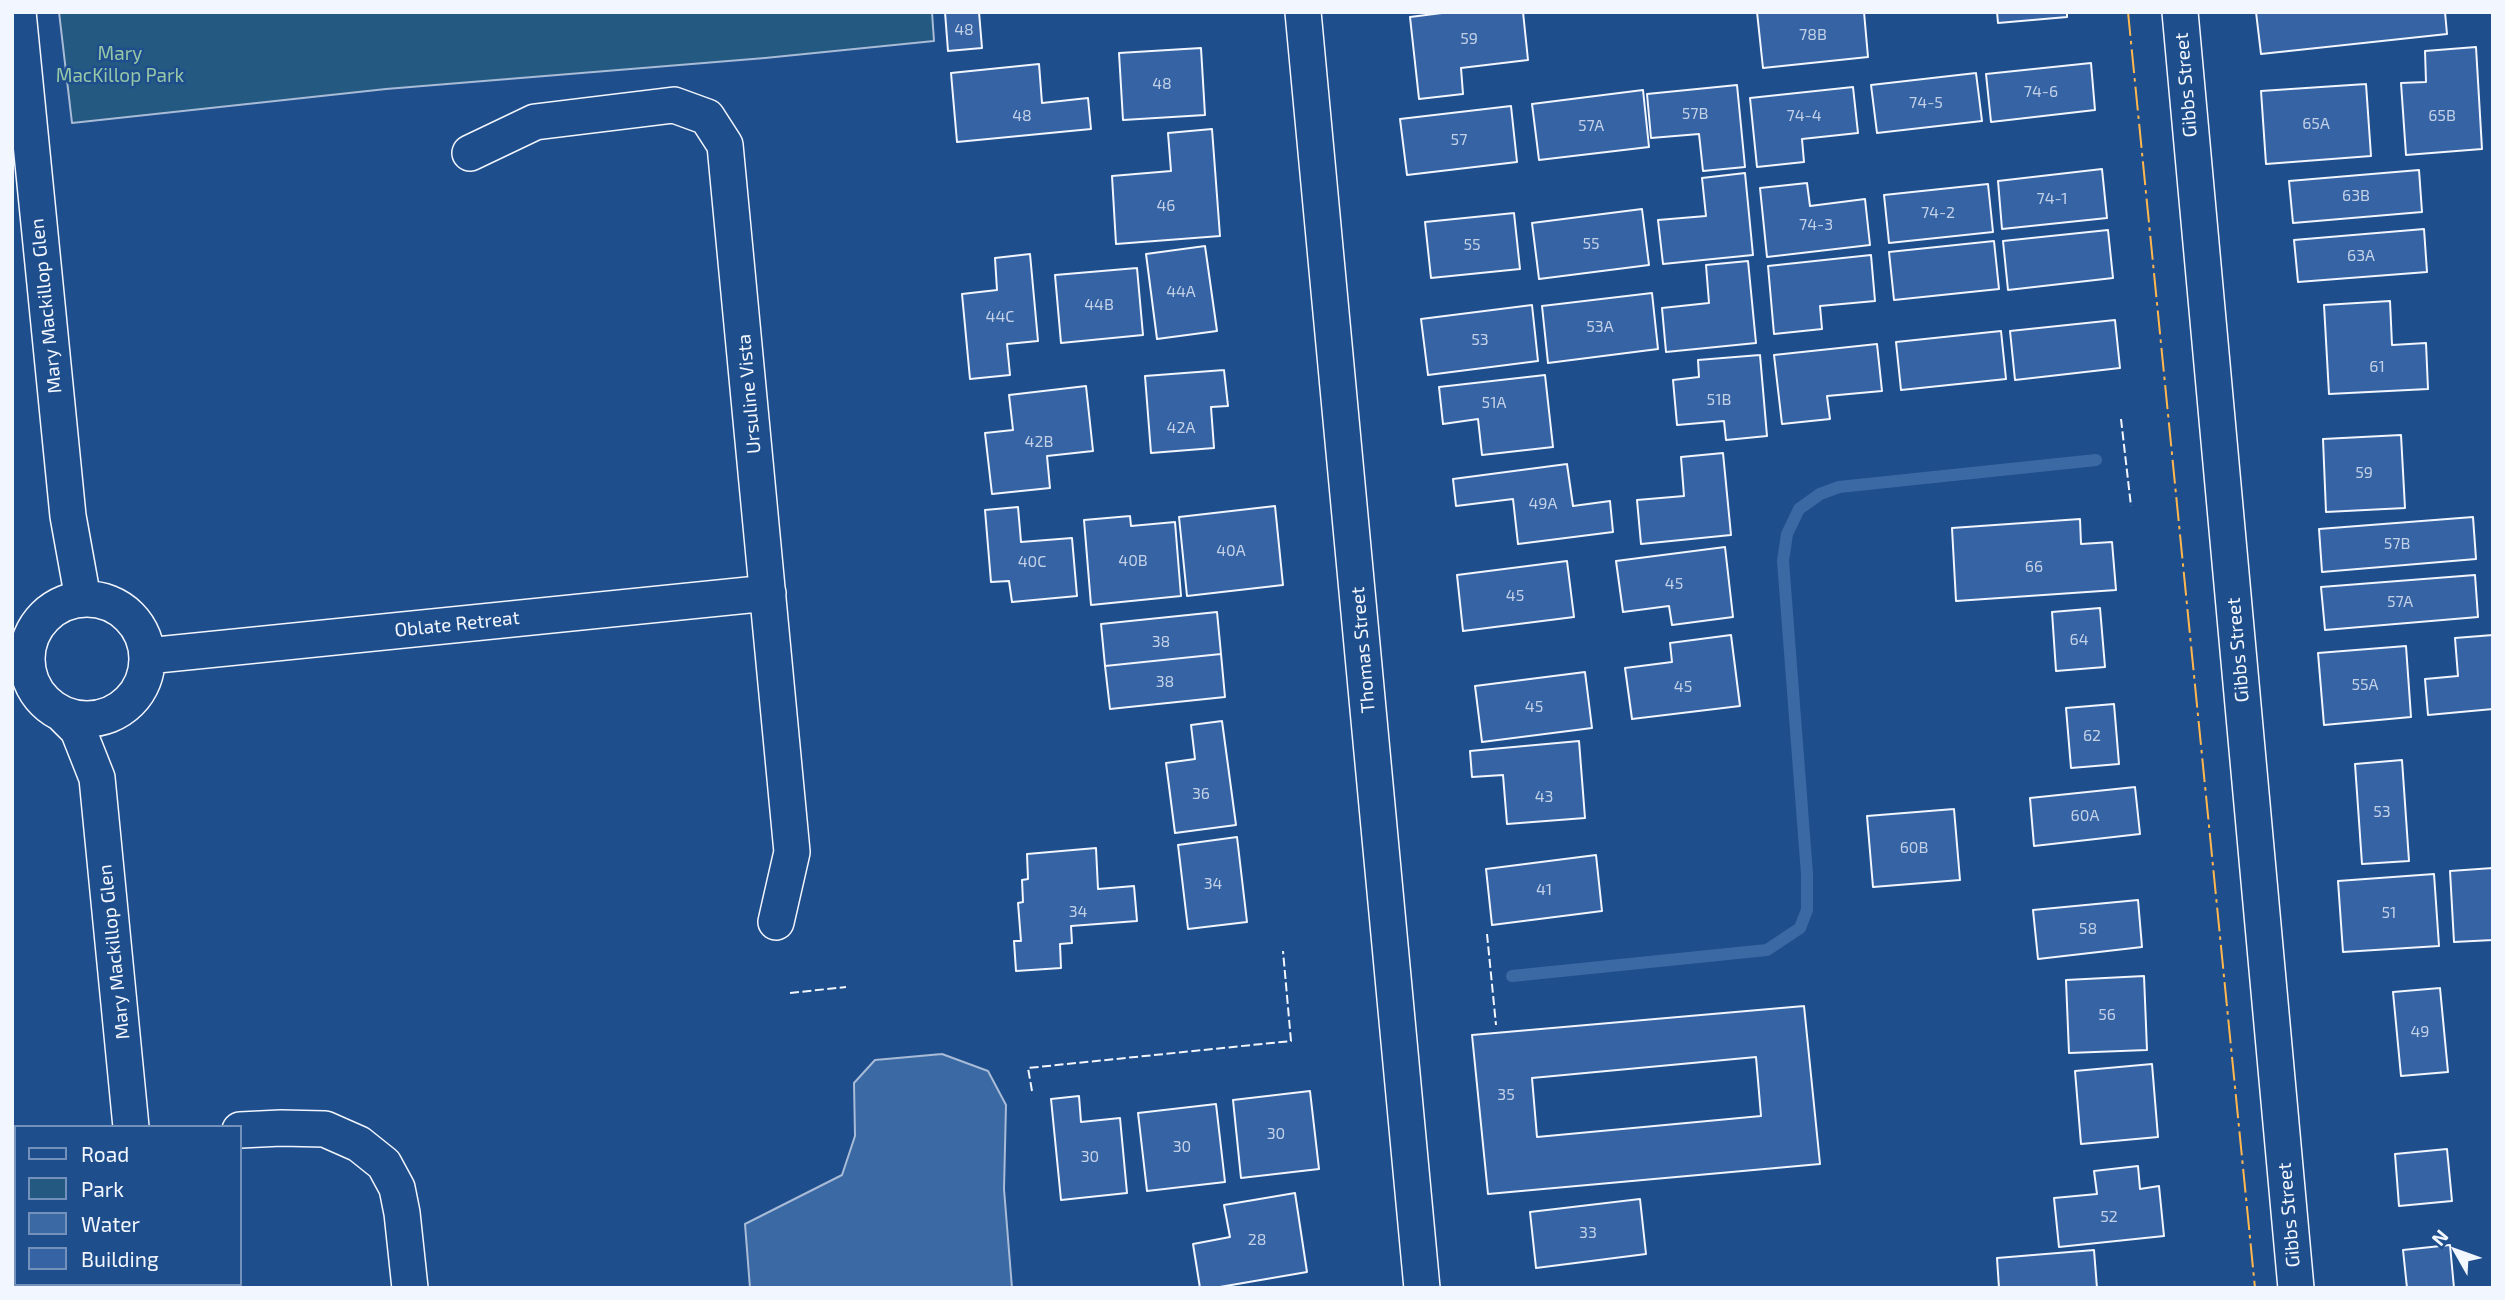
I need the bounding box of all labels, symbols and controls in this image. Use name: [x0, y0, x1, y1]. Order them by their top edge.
house number: 48: [954, 20, 974, 40]
house number: 78B: [1799, 25, 1827, 45]
house number: 59: [1460, 29, 1478, 49]
street label: Gibbs Street: [2170, 32, 2202, 138]
park label: Mary MacKillop Park: [56, 43, 184, 87]
house number: 48: [1152, 74, 1172, 94]
house number: 74-6: [2024, 82, 2058, 102]
house number: 74-5: [1909, 93, 1943, 113]
house number: 57B: [1682, 104, 1708, 124]
house number: 48: [1012, 106, 1032, 126]
house number: 74-4: [1786, 106, 1822, 126]
house number: 65B: [2428, 106, 2456, 126]
house number: 65A: [2302, 114, 2330, 134]
house number: 57A: [1578, 116, 1604, 136]
house number: 57: [1451, 130, 1467, 150]
house number: 63B: [2342, 186, 2370, 206]
house number: 74-1: [2036, 189, 2068, 209]
house number: 46: [1157, 196, 1175, 216]
house number: 74-2: [1921, 203, 1955, 223]
house number: 74-3: [1799, 215, 1833, 235]
street label: Mary Mackillop Glen: [25, 217, 67, 395]
house number: 55: [1582, 234, 1600, 254]
house number: 55: [1463, 235, 1481, 255]
house number: 63A: [2347, 246, 2375, 266]
house number: 44A: [1166, 282, 1196, 302]
house number: 44B: [1084, 295, 1114, 315]
house number: 44C: [986, 307, 1014, 327]
house number: 53A: [1586, 317, 1614, 337]
house number: 53: [1471, 330, 1489, 350]
street label: Ursuline Vista: [732, 333, 766, 455]
house number: 61: [2369, 357, 2385, 377]
house number: 51B: [1707, 390, 1731, 410]
house number: 51A: [1482, 393, 1506, 413]
house number: 42A: [1167, 418, 1195, 438]
house number: 42B: [1025, 432, 1053, 452]
house number: 59: [2355, 463, 2373, 483]
house number: 49A: [1529, 494, 1557, 514]
house number: 57B: [2384, 534, 2410, 554]
house number: 40A: [1216, 541, 1246, 561]
house number: 40B: [1118, 551, 1148, 571]
house number: 40C: [1018, 552, 1046, 572]
house number: 66: [2025, 557, 2043, 577]
house number: 45: [1665, 574, 1683, 594]
street label: Thomas Street: [1346, 586, 1380, 714]
house number: 45: [1506, 586, 1524, 606]
house number: 57A: [2387, 592, 2413, 612]
street label: Gibbs Street: [2222, 597, 2254, 703]
street label: Oblate Retreat: [393, 606, 521, 642]
house number: 64: [2070, 630, 2088, 650]
house number: 38: [1152, 632, 1170, 652]
house number: 38: [1156, 672, 1174, 692]
house number: 55A: [2351, 675, 2379, 695]
house number: 45: [1674, 677, 1692, 697]
house number: 45: [1525, 697, 1543, 717]
house number: 62: [2083, 726, 2101, 746]
house number: 36: [1192, 784, 1210, 804]
house number: 43: [1535, 787, 1553, 807]
house number: 53: [2373, 802, 2391, 822]
house number: 60A: [2071, 806, 2099, 826]
house number: 60B: [1900, 838, 1928, 858]
street label: Mary Mackillop Glen: [93, 863, 135, 1041]
house number: 34: [1204, 874, 1222, 894]
house number: 41: [1536, 880, 1552, 900]
house number: 34: [1069, 902, 1087, 922]
house number: 51: [2382, 903, 2396, 923]
house number: 58: [2079, 919, 2097, 939]
house number: 56: [2098, 1005, 2116, 1025]
house number: 49: [2411, 1022, 2429, 1042]
house number: 35: [1497, 1085, 1515, 1105]
house number: 30: [1267, 1124, 1285, 1144]
legend: [14, 1125, 242, 1286]
house number: 30: [1173, 1137, 1191, 1157]
text: Road: [81, 1141, 129, 1166]
house number: 30: [1081, 1147, 1099, 1167]
street label: Gibbs Street: [2273, 1162, 2305, 1268]
text: Park: [81, 1176, 124, 1201]
house number: 52: [2100, 1207, 2118, 1227]
text: Water: [81, 1211, 140, 1236]
north arrow: [2421, 1216, 2491, 1286]
house number: 33: [1579, 1223, 1597, 1243]
text: N: [2426, 1225, 2453, 1250]
house number: 28: [1248, 1230, 1266, 1250]
text: Building: [81, 1246, 159, 1271]

